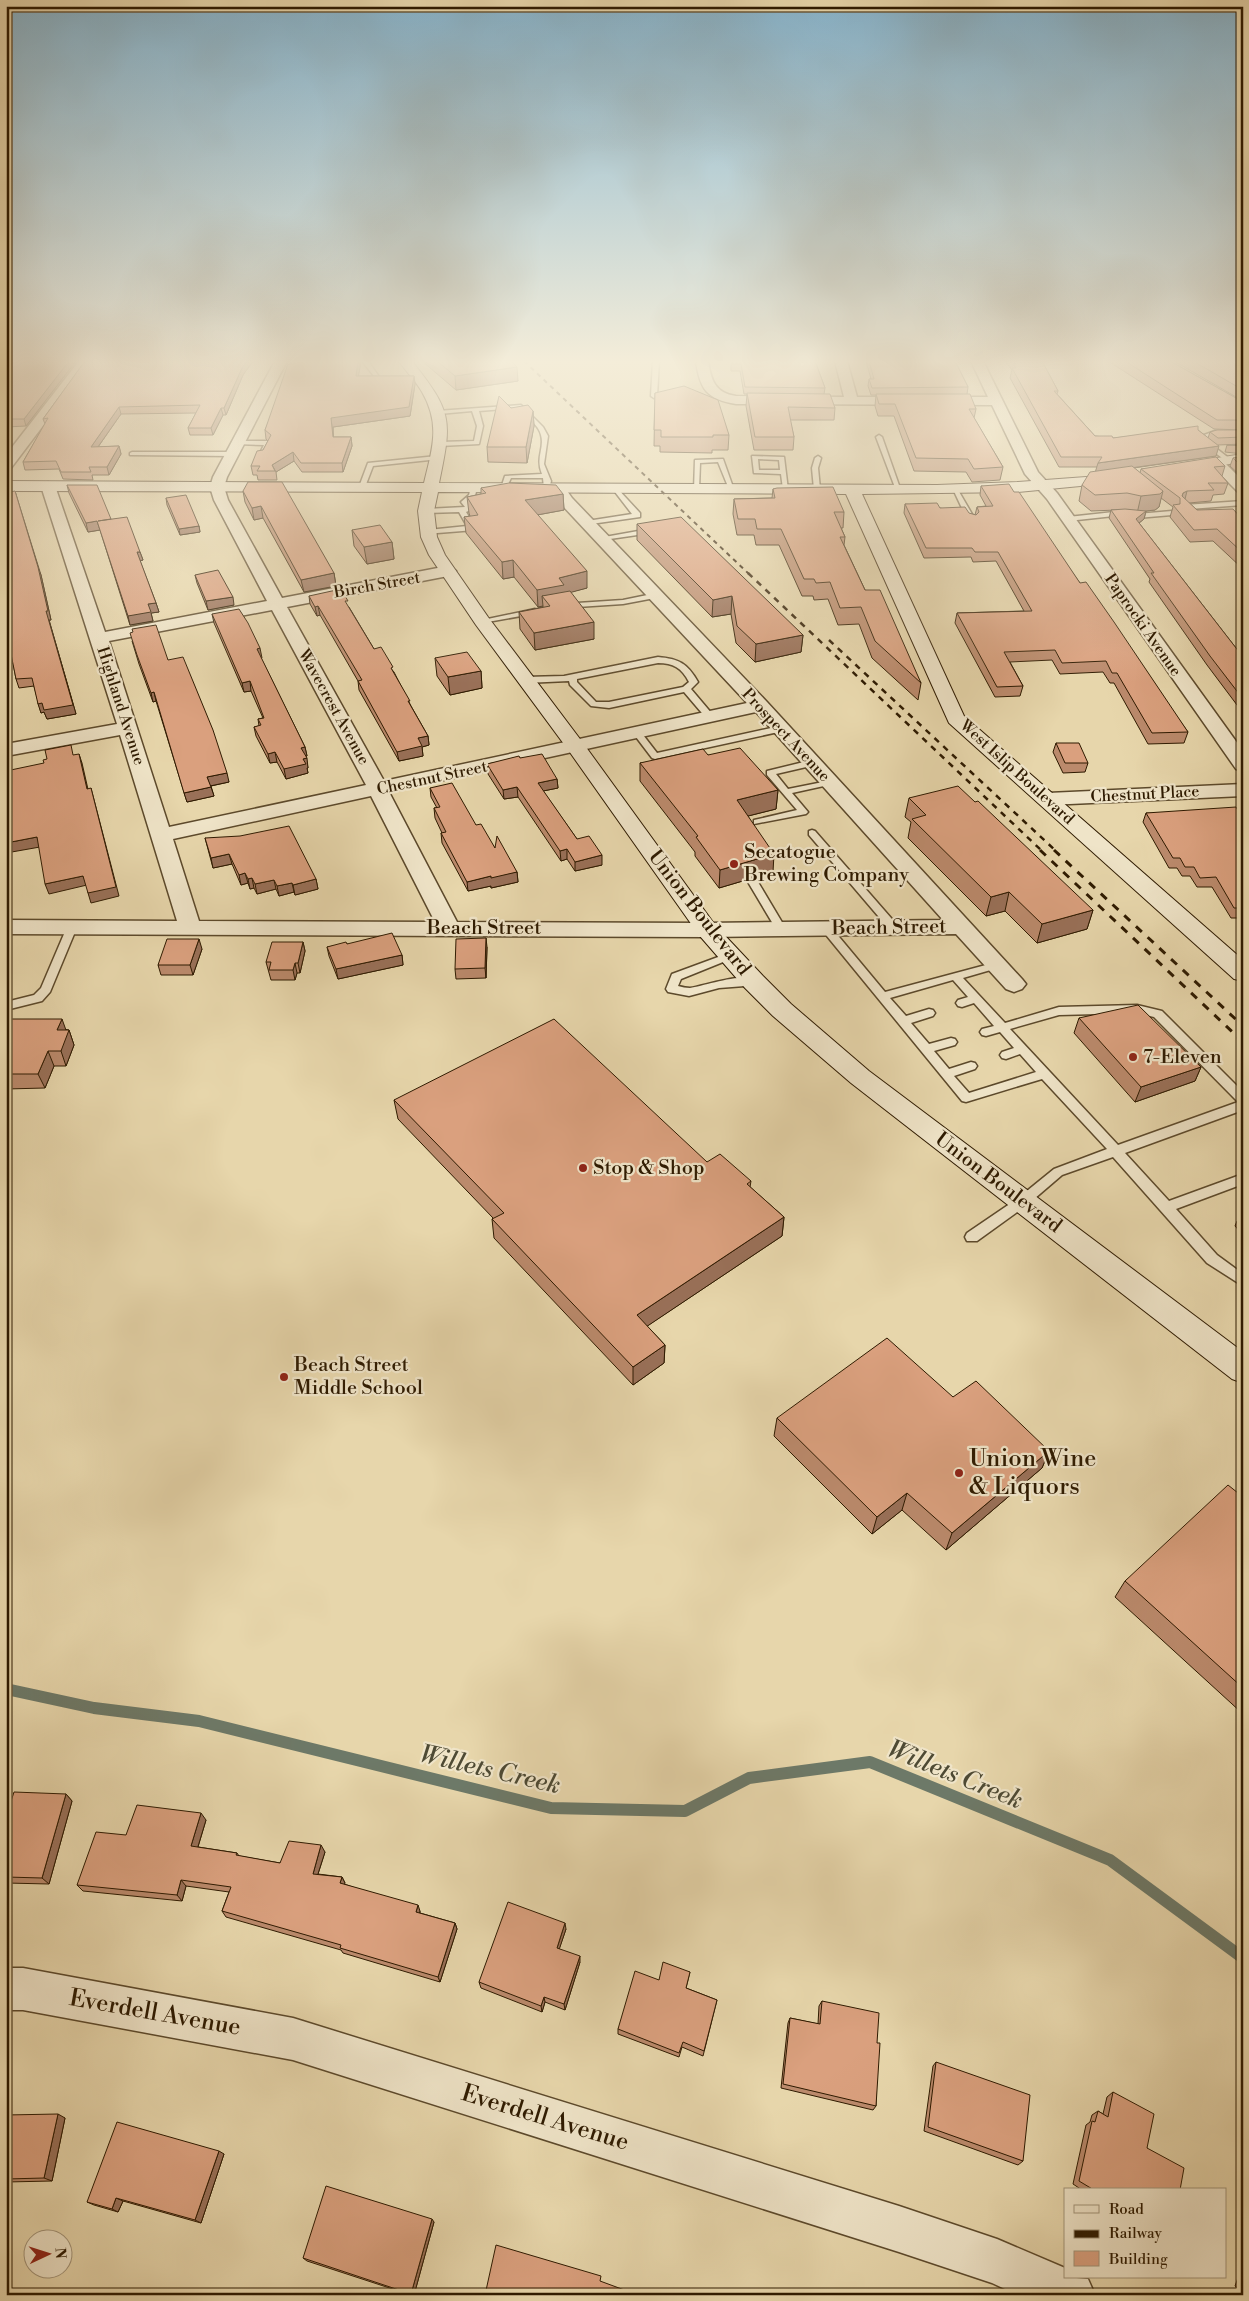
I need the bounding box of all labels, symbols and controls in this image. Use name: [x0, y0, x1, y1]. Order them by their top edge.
street label: Birch Street: [331, 567, 422, 603]
street label: Paprocki Avenue: [1100, 570, 1186, 680]
street label: Highland Avenue: [92, 644, 150, 768]
street label: Wavecrest Avenue: [293, 645, 374, 768]
street label: Prospect Avenue: [738, 684, 834, 786]
street label: West Islip Boulevard: [955, 715, 1078, 829]
street label: Chestnut Street: [375, 756, 489, 799]
street label: Chestnut Place: [1090, 781, 1200, 807]
place label: Secatogue Brewing Company: [743, 840, 909, 888]
street label: Union Boulevard: [642, 845, 756, 981]
marker: Secatogue Brewing Company: [728, 858, 740, 870]
street label: Beach Street: [830, 915, 947, 942]
street label: Beach Street: [426, 916, 541, 941]
place label: 7-Eleven: [1143, 1045, 1222, 1070]
marker: 7-Eleven: [1127, 1051, 1139, 1063]
street label: Union Boulevard: [930, 1127, 1067, 1239]
place label: Stop & Shop: [593, 1156, 705, 1181]
marker: Stop & Shop: [577, 1162, 589, 1174]
place label: Beach Street Middle School: [293, 1353, 423, 1401]
marker: Beach Street Middle School: [278, 1371, 290, 1383]
place label: Union Wine & Liquors: [969, 1444, 1096, 1502]
marker: Union Wine & Liquors: [953, 1467, 965, 1479]
water label: Willets Creek: [883, 1734, 1027, 1816]
water label: Willets Creek: [417, 1739, 563, 1801]
street label: Everdell Avenue: [67, 1983, 243, 2043]
street label: Everdell Avenue: [458, 2078, 632, 2158]
legend: [1064, 2188, 1226, 2278]
text: Road: [1109, 2200, 1144, 2219]
text: Railway: [1109, 2224, 1163, 2243]
north arrow: [22, 2228, 72, 2278]
text: N: [51, 2247, 69, 2259]
text: Building: [1108, 2250, 1168, 2269]

